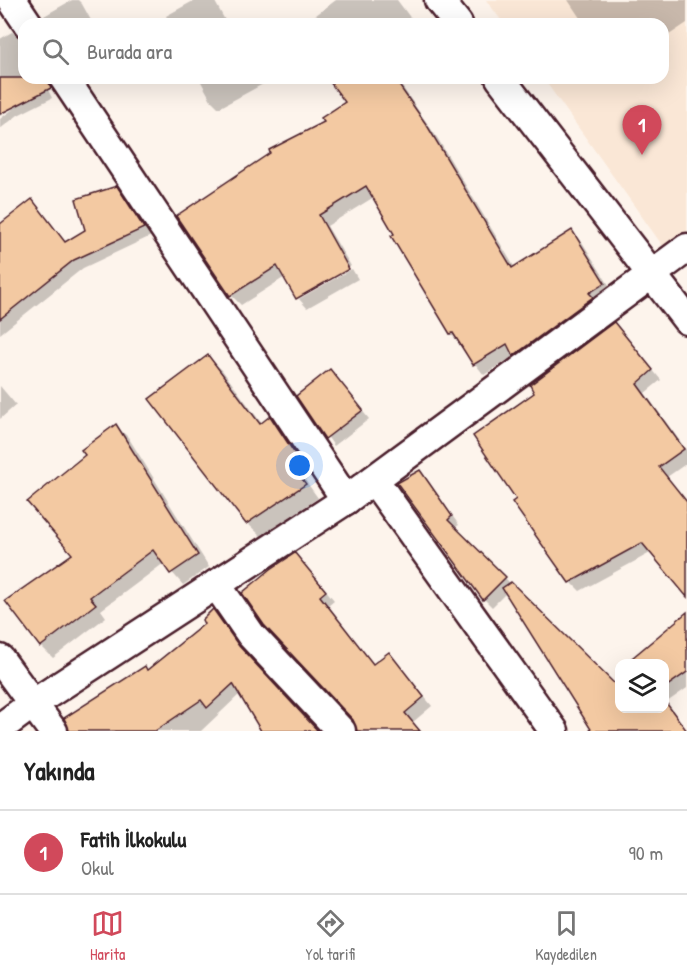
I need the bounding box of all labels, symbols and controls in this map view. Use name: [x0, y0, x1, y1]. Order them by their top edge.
search box: [18, 18, 669, 84]
icon: search: [39, 35, 72, 68]
text: Burada ara: [87, 36, 172, 66]
pin: 1: [622, 106, 662, 155]
your location: [285, 451, 314, 480]
map controls: [615, 659, 669, 713]
button: layers: [615, 659, 669, 713]
text: Yakında: [24, 753, 94, 788]
text: Fatih İlkokulu: [81, 824, 186, 854]
text: 1: [40, 839, 47, 866]
text: 90 m: [629, 839, 663, 866]
text: Okul: [81, 854, 114, 881]
tab: Harita: [90, 907, 125, 965]
tab: Yol tarifi: [306, 907, 355, 965]
tab: Kaydedilen: [535, 907, 597, 965]

